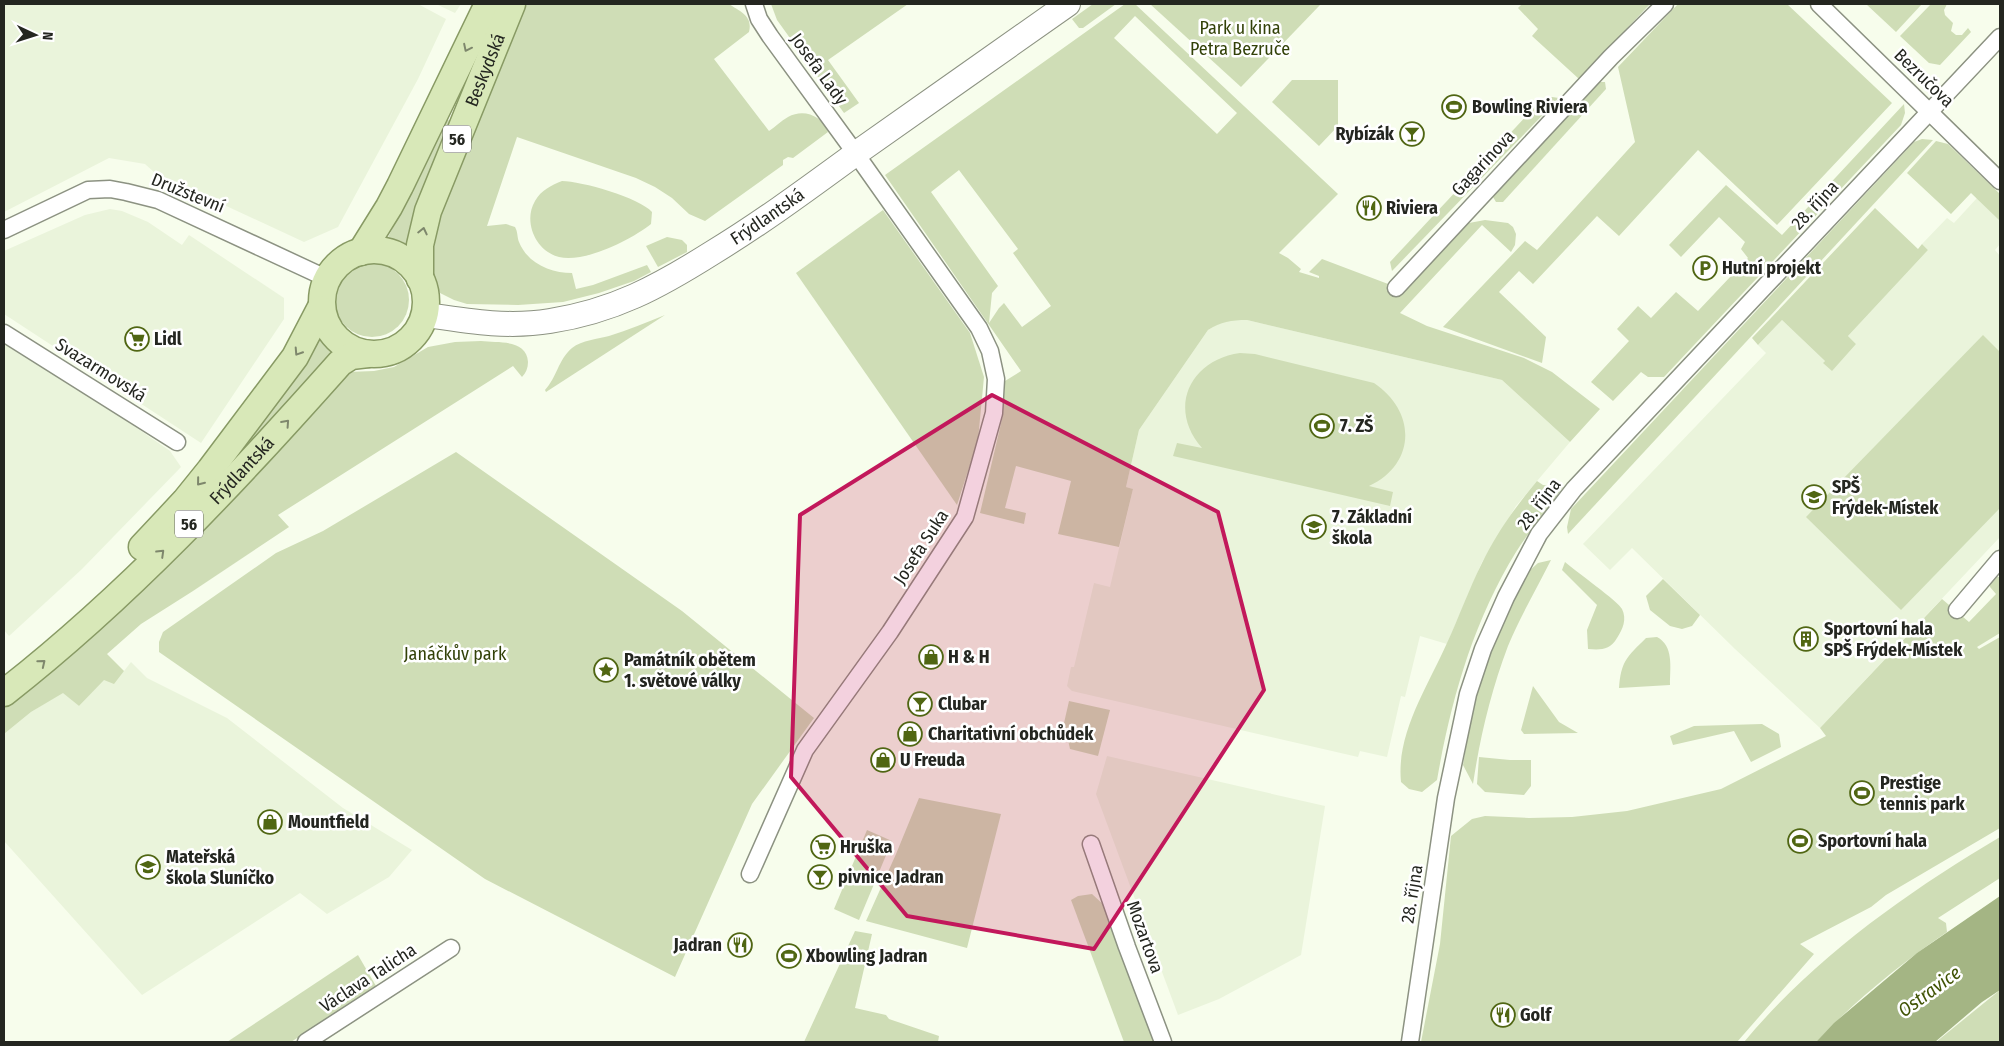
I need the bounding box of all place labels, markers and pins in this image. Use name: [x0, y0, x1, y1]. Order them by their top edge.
sports icon: Bowling Riviera: [1441, 94, 1467, 120]
place label: Bowling Riviera: [1472, 96, 1588, 118]
bar icon: Rybízák: [1399, 121, 1425, 147]
place label: Rybízák: [1335, 123, 1395, 145]
restaurant icon: Riviera: [1356, 195, 1382, 221]
place label: Riviera: [1386, 197, 1438, 219]
parking icon: Hutní projekt: [1692, 255, 1718, 281]
place label: Hutní projekt: [1722, 257, 1822, 279]
supermarket icon: Lidl: [124, 326, 150, 352]
place label: Lidl: [154, 328, 182, 350]
sports icon: 7. ZŠ: [1309, 413, 1335, 439]
place label: 7. ZŠ: [1340, 414, 1373, 437]
place label: SPŠ Frýdek-Místek: [1832, 475, 1939, 519]
school or university icon: SPŠ Frýdek-Místek: [1801, 484, 1827, 510]
place label: 7. Základní škola: [1332, 506, 1412, 549]
school or university icon: 7. Základní škola: [1301, 514, 1327, 540]
place label: Sportovní hala SPŠ Frýdek-Místek: [1824, 618, 1963, 661]
building icon: Sportovní hala SPŠ Frýdek-Místek: [1793, 626, 1819, 652]
shop icon: H & H: [918, 644, 944, 670]
place label: H & H: [948, 646, 990, 668]
place label: Památník obětem 1. světové války: [624, 649, 756, 692]
place icon: Památník obětem 1. světové války: [593, 657, 619, 683]
bar icon: Clubar: [907, 691, 933, 717]
place label: Clubar: [938, 693, 987, 715]
shop icon: Charitativní obchůdek: [897, 721, 923, 747]
place label: Charitativní obchůdek: [928, 723, 1094, 745]
shop icon: U Freuda: [870, 747, 896, 773]
place label: U Freuda: [900, 749, 965, 771]
place label: Prestige tennis park: [1880, 772, 1965, 815]
sports icon: Prestige tennis park: [1849, 780, 1875, 806]
shop icon: Mountfield: [257, 809, 283, 835]
place label: Mountfield: [288, 811, 369, 833]
sports icon: Sportovní hala: [1787, 828, 1813, 854]
place label: Sportovní hala: [1818, 830, 1927, 852]
supermarket icon: Hruška: [810, 834, 836, 860]
place label: Hruška: [840, 836, 893, 858]
place label: Mateřská škola Sluníčko: [166, 846, 274, 889]
school or university icon: Mateřská škola Sluníčko: [135, 854, 161, 880]
bar icon: pivnice Jadran: [807, 864, 833, 890]
place label: pivnice Jadran: [838, 866, 944, 888]
restaurant icon: Jadran: [727, 932, 753, 958]
place label: Jadran: [673, 934, 722, 956]
sports icon: Xbowling Jadran: [776, 943, 802, 969]
place label: Xbowling Jadran: [805, 945, 927, 967]
restaurant icon: Golf: [1490, 1002, 1516, 1028]
place label: Golf: [1520, 1004, 1553, 1026]

